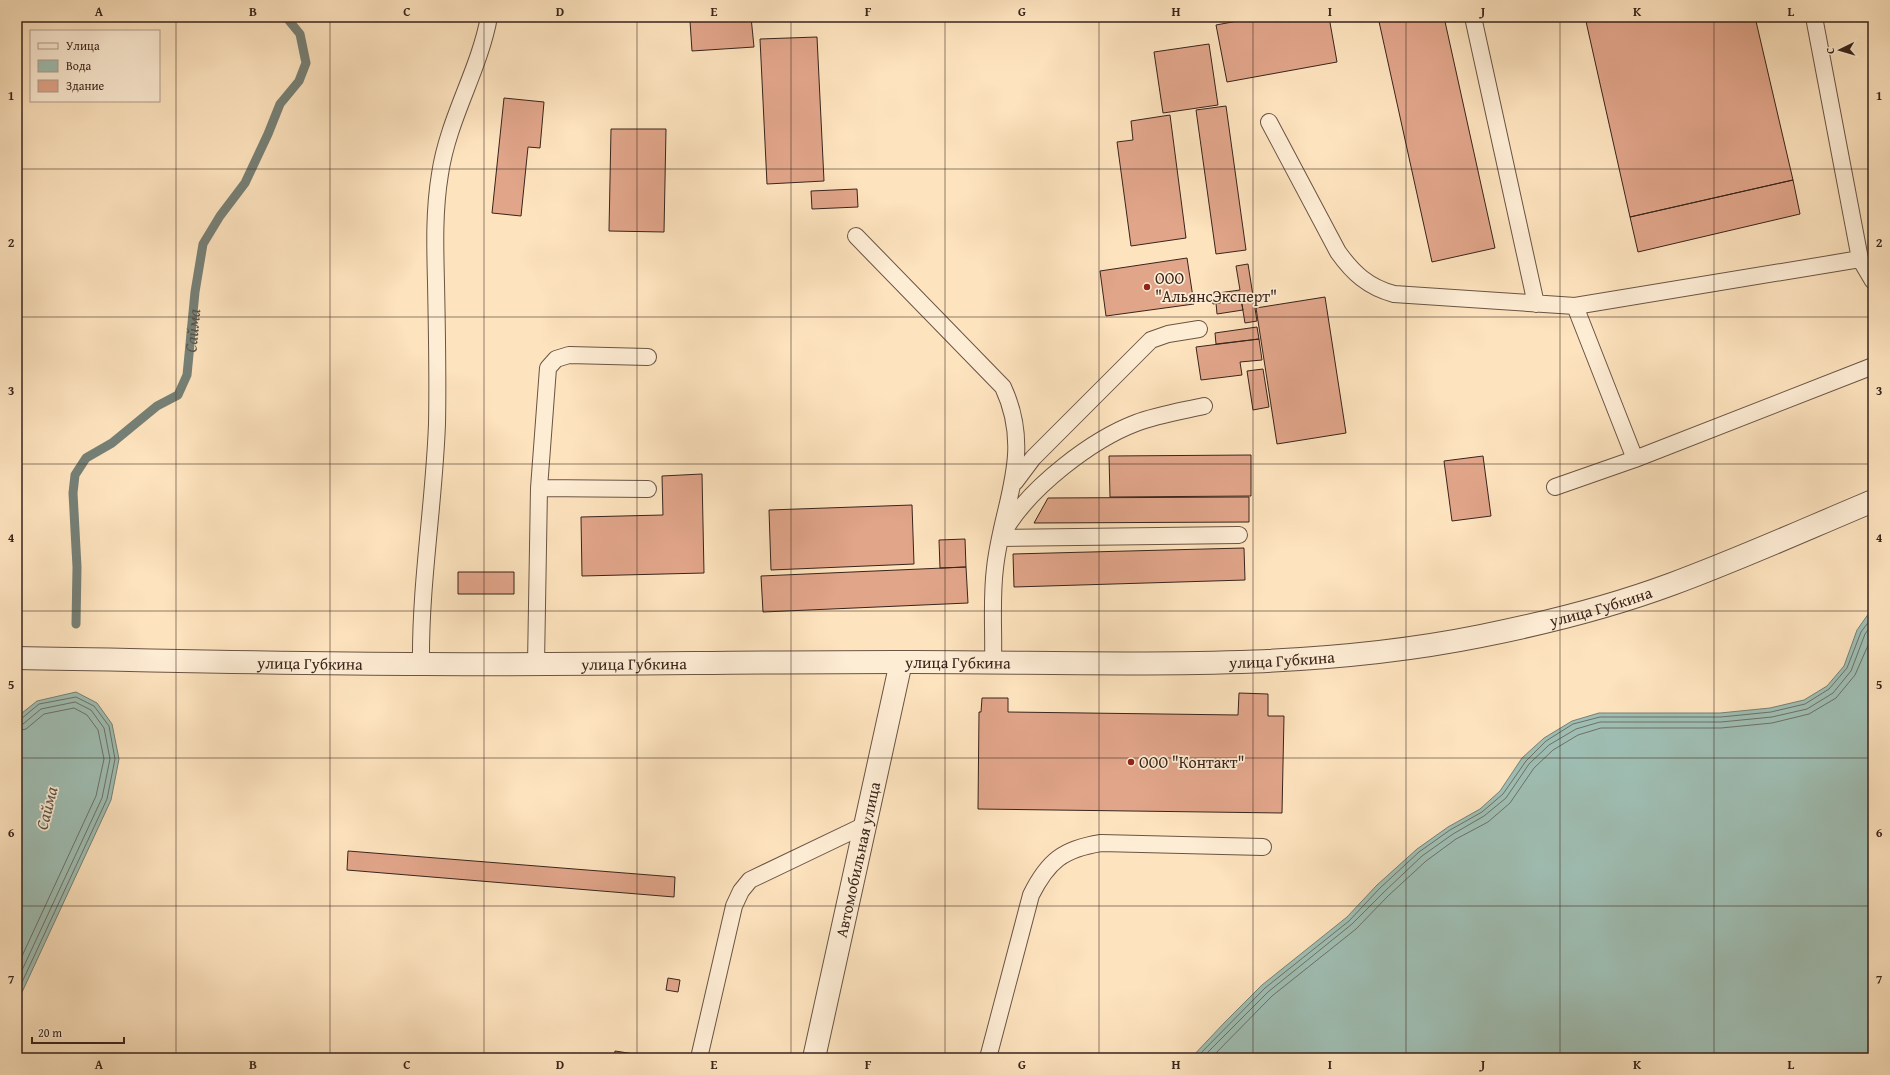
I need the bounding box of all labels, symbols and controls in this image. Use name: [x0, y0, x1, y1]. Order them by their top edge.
text: A: [95, 2, 104, 21]
text: B: [249, 2, 257, 21]
text: C: [403, 2, 411, 21]
text: D: [556, 2, 564, 21]
text: E: [711, 2, 718, 21]
text: F: [865, 2, 872, 21]
text: G: [1018, 2, 1026, 21]
text: H: [1171, 2, 1181, 21]
text: I: [1328, 2, 1332, 21]
text: J: [1479, 2, 1486, 21]
text: K: [1633, 2, 1642, 21]
text: L: [1788, 2, 1795, 21]
legend: [30, 30, 160, 102]
north arrow: [1820, 30, 1860, 70]
text: Улица: [66, 37, 100, 54]
text: С: [1822, 47, 1838, 55]
text: Вода: [66, 57, 91, 74]
text: Здание: [66, 77, 105, 94]
text: 1: [8, 86, 14, 105]
text: 1: [1876, 86, 1882, 105]
text: 2: [8, 233, 15, 252]
text: 2: [1876, 233, 1883, 252]
place label: ООО "АльянсЭксперт": [1155, 266, 1277, 308]
marker: ООО "АльянсЭксперт": [1142, 282, 1152, 292]
water label: Сайма: [177, 307, 206, 354]
text: 3: [8, 381, 14, 400]
text: 3: [1876, 381, 1882, 400]
text: 4: [8, 528, 15, 547]
text: 4: [1876, 528, 1883, 547]
street label: улица Губкина: [1546, 580, 1655, 633]
street label: улица Губкина: [1228, 644, 1336, 674]
street label: улица Губкина: [256, 650, 363, 676]
street label: улица Губкина: [904, 650, 1011, 675]
street label: улица Губкина: [580, 651, 687, 676]
text: 5: [8, 675, 15, 694]
text: 5: [1876, 675, 1883, 694]
place label: ООО "Контакт": [1139, 750, 1244, 774]
marker: ООО "Контакт": [1126, 757, 1136, 767]
street label: Автомобильная улица: [829, 779, 886, 940]
water label: Сайма: [29, 784, 63, 832]
text: 6: [8, 823, 15, 842]
text: 6: [1876, 823, 1883, 842]
text: 7: [8, 970, 15, 989]
text: 7: [1876, 970, 1883, 989]
scale bar: [32, 1019, 124, 1045]
text: 20 m: [38, 1024, 62, 1041]
text: A: [95, 1055, 104, 1074]
text: B: [249, 1055, 257, 1074]
text: C: [403, 1055, 411, 1074]
text: D: [556, 1055, 564, 1074]
text: E: [711, 1055, 718, 1074]
text: F: [865, 1055, 872, 1074]
text: G: [1018, 1055, 1026, 1074]
text: H: [1171, 1055, 1181, 1074]
text: I: [1328, 1055, 1332, 1074]
text: J: [1479, 1055, 1486, 1074]
text: K: [1633, 1055, 1642, 1074]
text: L: [1788, 1055, 1795, 1074]

